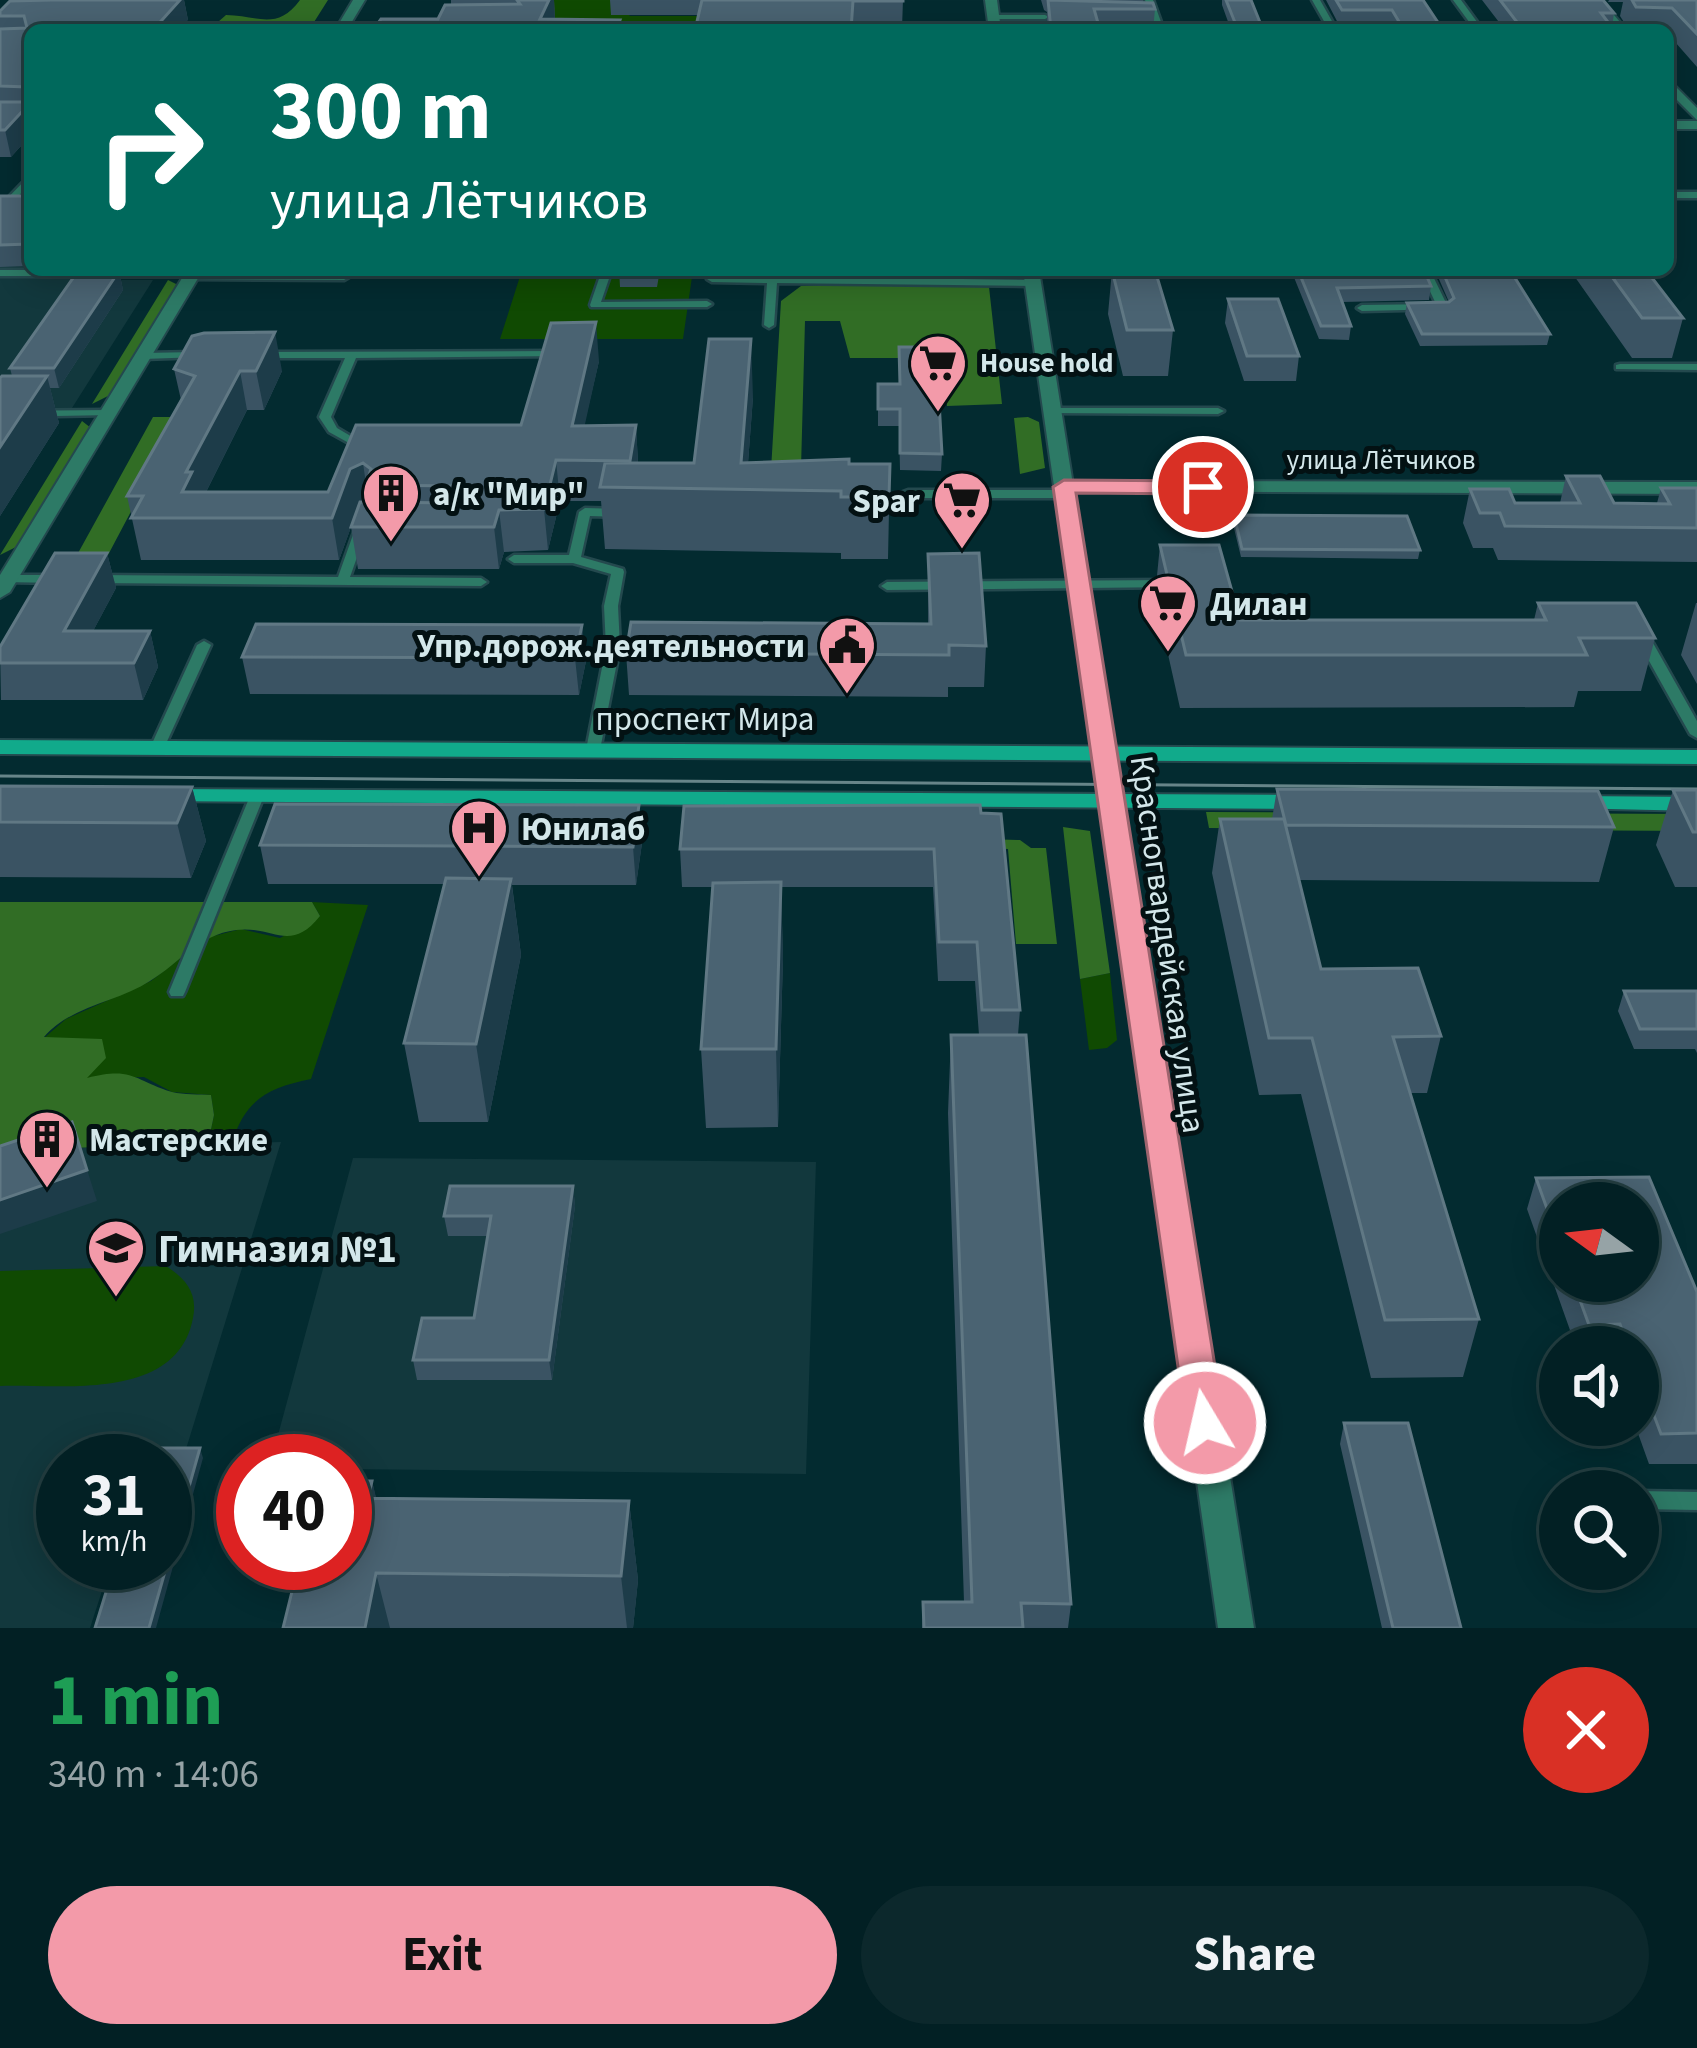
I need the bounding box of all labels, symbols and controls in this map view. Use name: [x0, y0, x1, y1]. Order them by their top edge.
text: 300 m: [270, 52, 492, 172]
icon: right: [72, 72, 228, 228]
text: улица Лётчиков: [270, 163, 648, 240]
supermarket icon: House hold: [907, 332, 969, 414]
place label: House hold: [980, 344, 1113, 383]
pin: [1152, 436, 1254, 538]
street label: улица Лётчиков: [1286, 441, 1476, 480]
icon: arrive: [1170, 454, 1236, 520]
building icon: а/к "Мир": [360, 462, 422, 544]
supermarket icon: Spar: [931, 469, 993, 551]
place label: а/к "Мир": [433, 471, 585, 518]
place label: Spar: [853, 478, 921, 525]
supermarket icon: Дилан: [1137, 572, 1199, 654]
place label: Дилан: [1210, 581, 1307, 628]
public building icon: Упр.дорож.деятельности: [816, 614, 878, 696]
place label: Упр.дорож.деятельности: [417, 623, 805, 670]
street label: проспект Мира: [596, 696, 814, 743]
street label: Красногвардейская улица: [1118, 752, 1217, 1136]
hospital icon: Юнилаб: [448, 797, 510, 879]
place label: Юнилаб: [521, 806, 646, 853]
building icon: Мастерские: [16, 1108, 78, 1190]
place label: Мастерские: [89, 1117, 268, 1164]
north arrow: [1539, 1182, 1659, 1302]
map controls: [1539, 1182, 1659, 1590]
school or university icon: Гимназия №1: [85, 1217, 147, 1299]
place label: Гимназия №1: [158, 1222, 397, 1278]
button: sound: [1539, 1326, 1659, 1446]
position arrow: [1142, 1360, 1268, 1486]
speed limit sign: 40: [216, 1434, 372, 1590]
text: 31: [82, 1454, 146, 1539]
button: search: [1539, 1470, 1659, 1590]
text: km/h: [81, 1520, 147, 1563]
text: 1 min: [48, 1650, 223, 1753]
button: close: [1523, 1667, 1649, 1793]
text: 340 m · 14:06: [48, 1747, 259, 1803]
button: Exit: [48, 1886, 837, 2024]
button: Share: [861, 1886, 1649, 2024]

